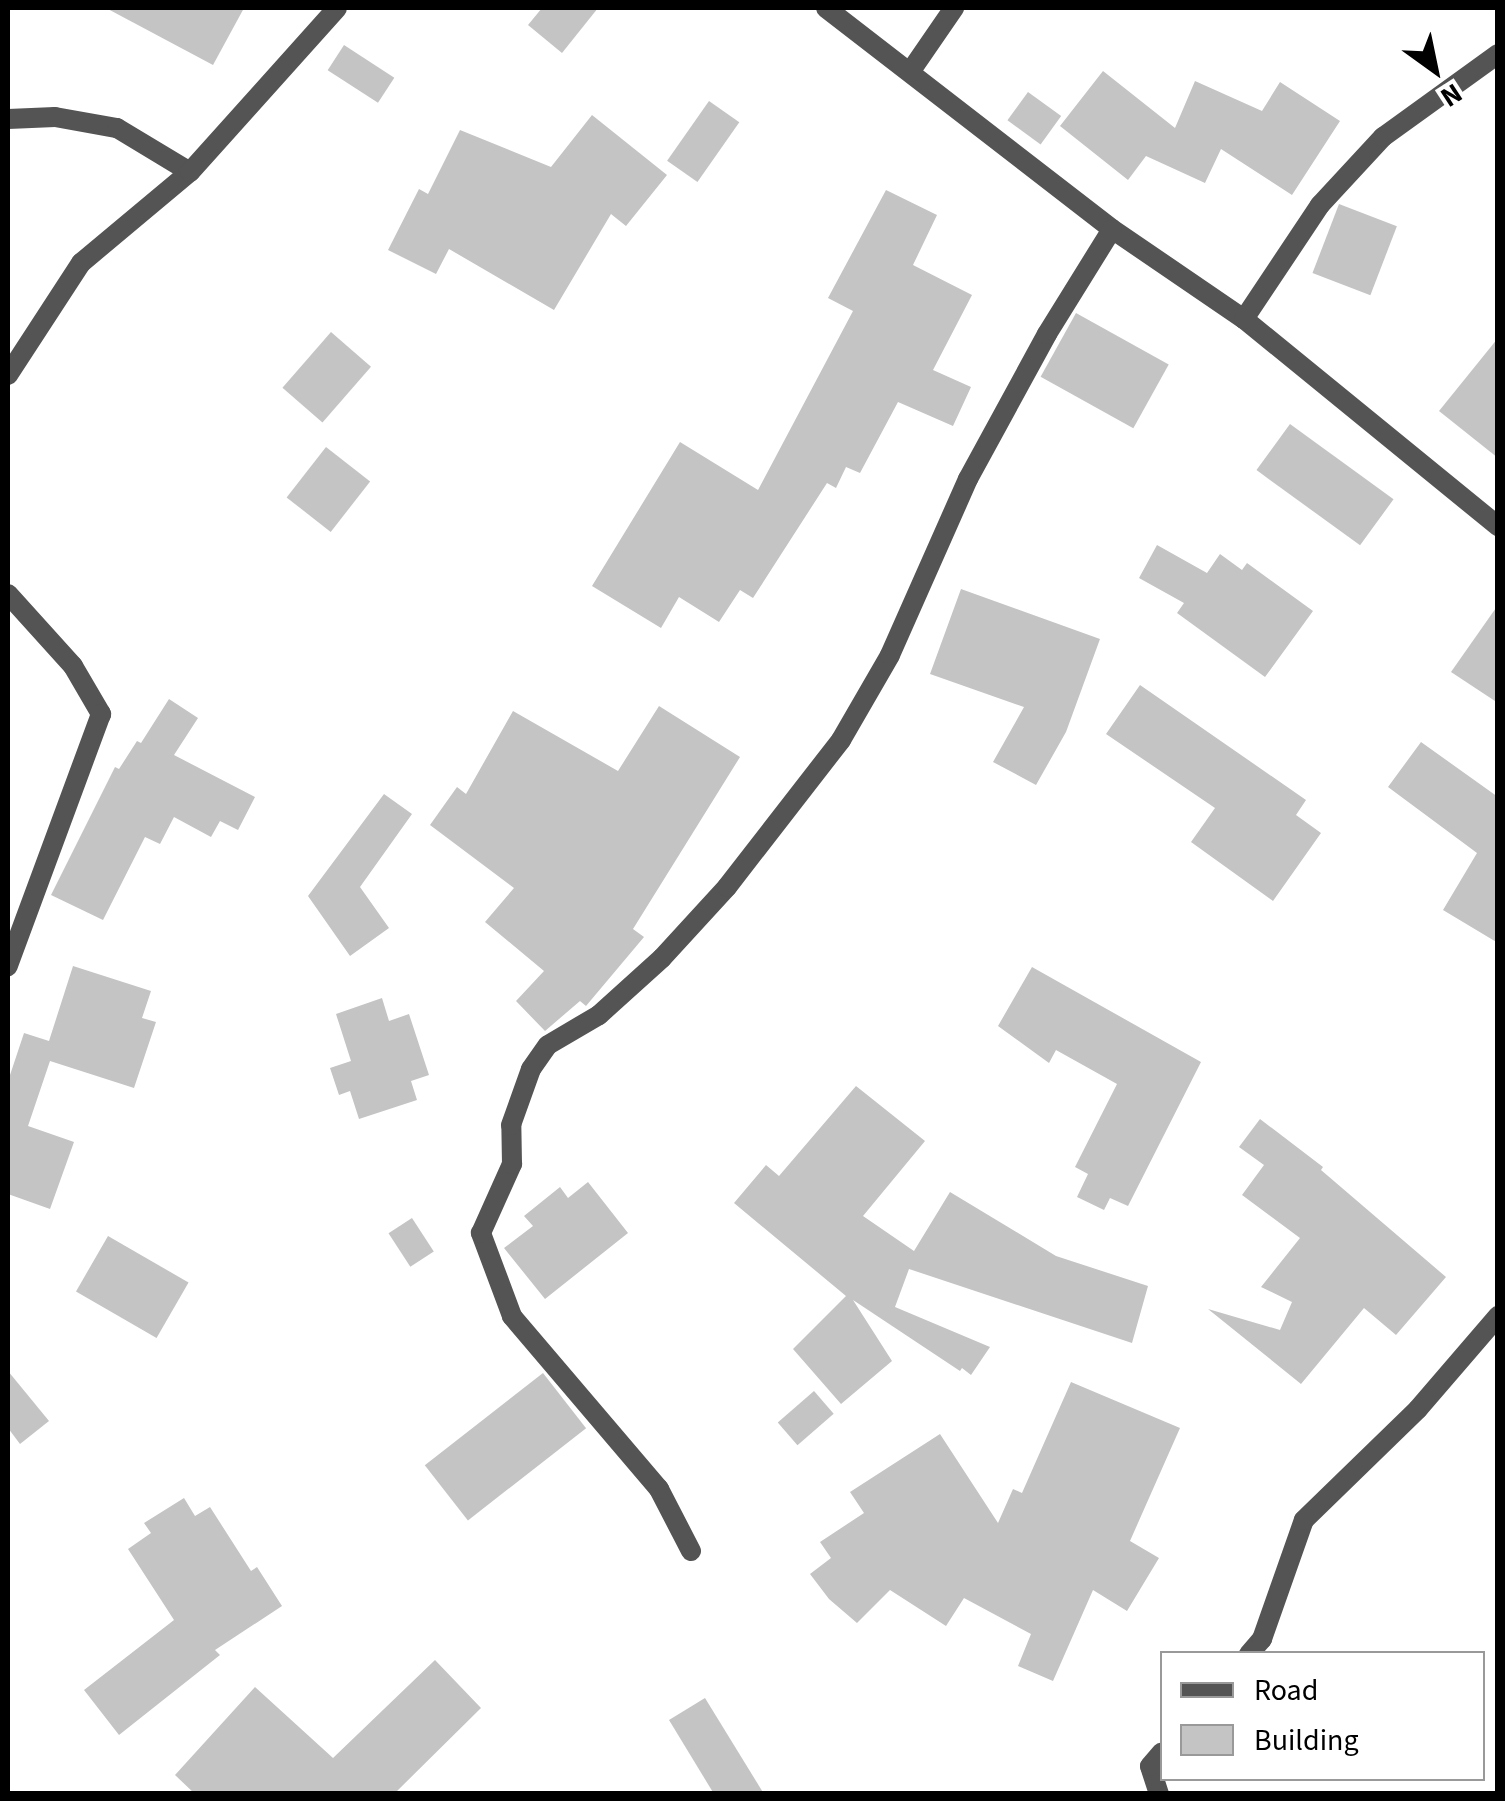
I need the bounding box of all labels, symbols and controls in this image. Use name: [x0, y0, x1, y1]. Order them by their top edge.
north arrow: [1385, 20, 1485, 120]
text: N: [1433, 73, 1470, 117]
legend: [1160, 1651, 1485, 1781]
text: Road: [1254, 1669, 1318, 1712]
text: Building: [1254, 1719, 1359, 1762]

